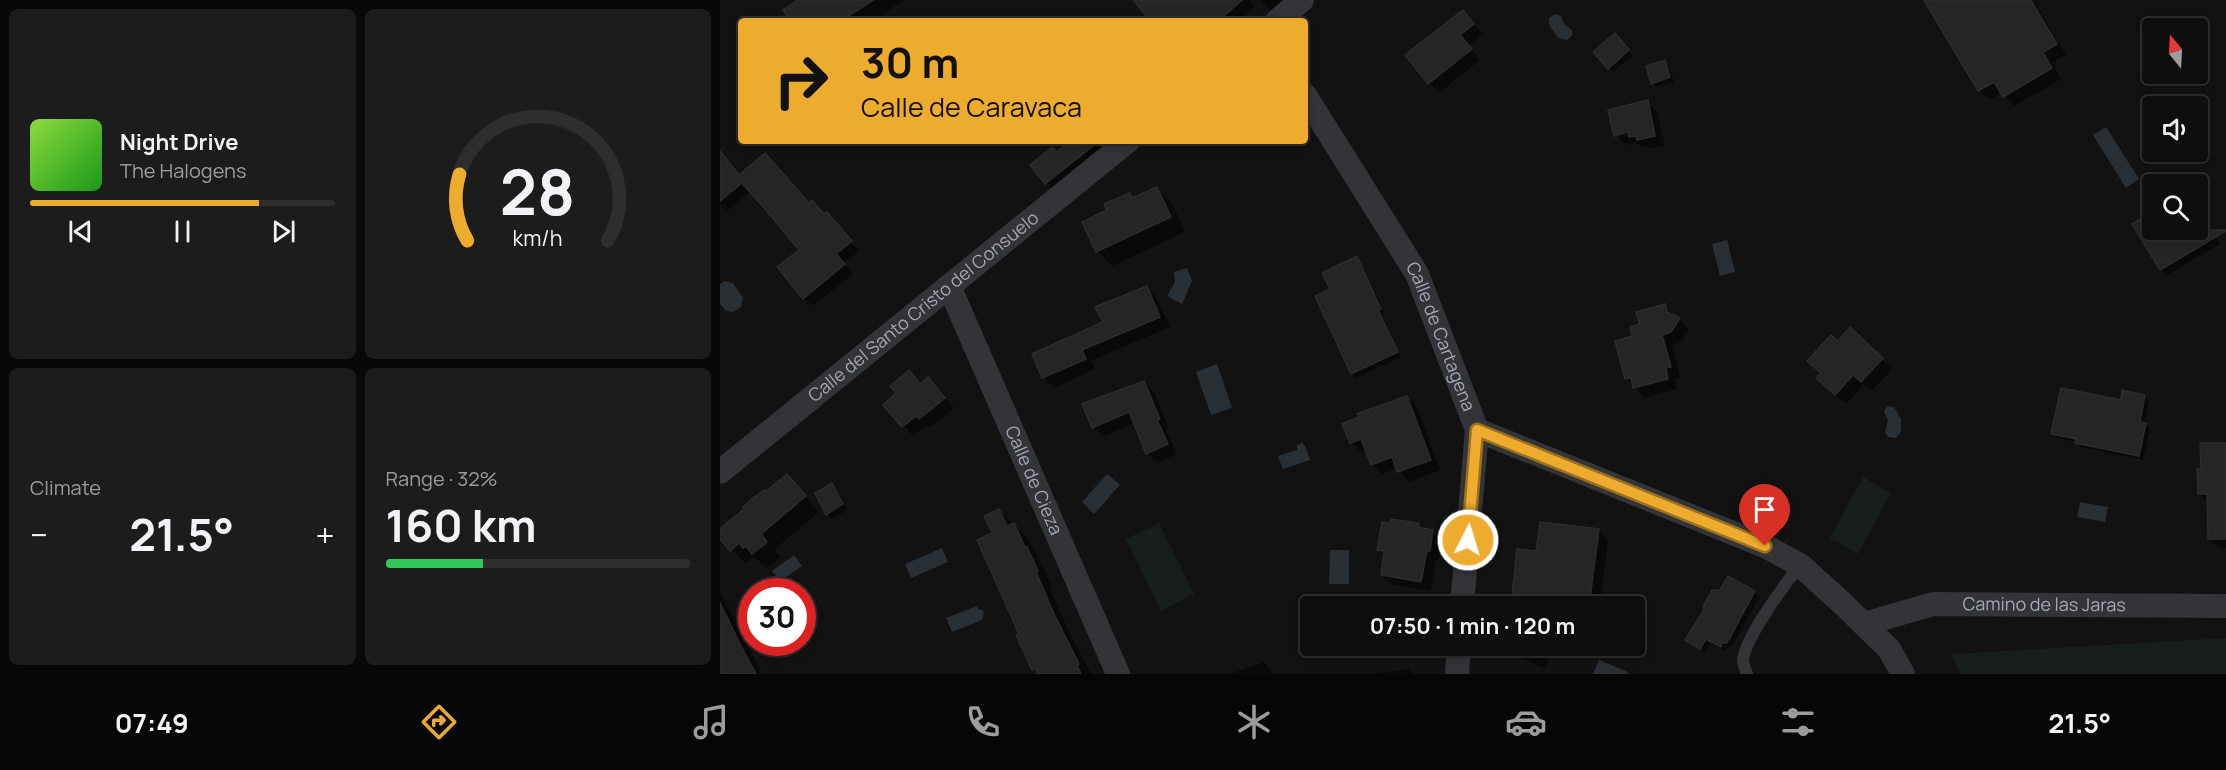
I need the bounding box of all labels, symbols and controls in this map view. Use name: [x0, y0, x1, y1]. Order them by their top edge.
north arrow: [2142, 18, 2208, 84]
map controls: [2142, 18, 2208, 240]
text: 30 m: [861, 33, 959, 91]
icon: right: [762, 42, 840, 120]
text: Calle de Caravaca: [861, 88, 1082, 125]
button: sound: [2142, 96, 2208, 162]
text: Night Drive: [120, 127, 239, 157]
text: 28: [500, 148, 575, 234]
text: The Halogens: [120, 157, 246, 184]
button: search: [2142, 174, 2208, 240]
street label: Calle del Santo Cristo del Consuelo: [803, 205, 1043, 407]
icon: previous: [64, 215, 97, 248]
icon: pause: [166, 215, 199, 248]
icon: next: [267, 215, 300, 248]
text: km/h: [513, 223, 563, 252]
street label: Calle de Cartagena: [1401, 257, 1482, 414]
street label: Calle de Cieza: [1000, 422, 1069, 538]
text: Range · 32%: [386, 465, 498, 492]
text: Climate: [30, 474, 101, 501]
pin: [1739, 484, 1790, 546]
icon: arrive: [1748, 493, 1781, 526]
text: 160 km: [386, 494, 536, 556]
text: 21.5°: [129, 503, 234, 565]
position arrow: [1436, 508, 1500, 572]
text: −: [30, 512, 48, 557]
text: +: [315, 512, 334, 557]
speed limit sign: 30: [738, 578, 816, 656]
street label: Camino de las Jaras: [1962, 591, 2126, 616]
text: 07:50 · 1 min · 120 m: [1370, 611, 1575, 641]
icon: directions: [418, 701, 460, 743]
icon: music: [690, 701, 732, 743]
icon: phone: [962, 701, 1004, 743]
icon: climate: [1233, 701, 1275, 743]
icon: car: [1505, 701, 1547, 743]
icon: filters: [1777, 701, 1819, 743]
text: 07:49: [115, 704, 189, 741]
text: 21.5°: [2048, 704, 2111, 741]

